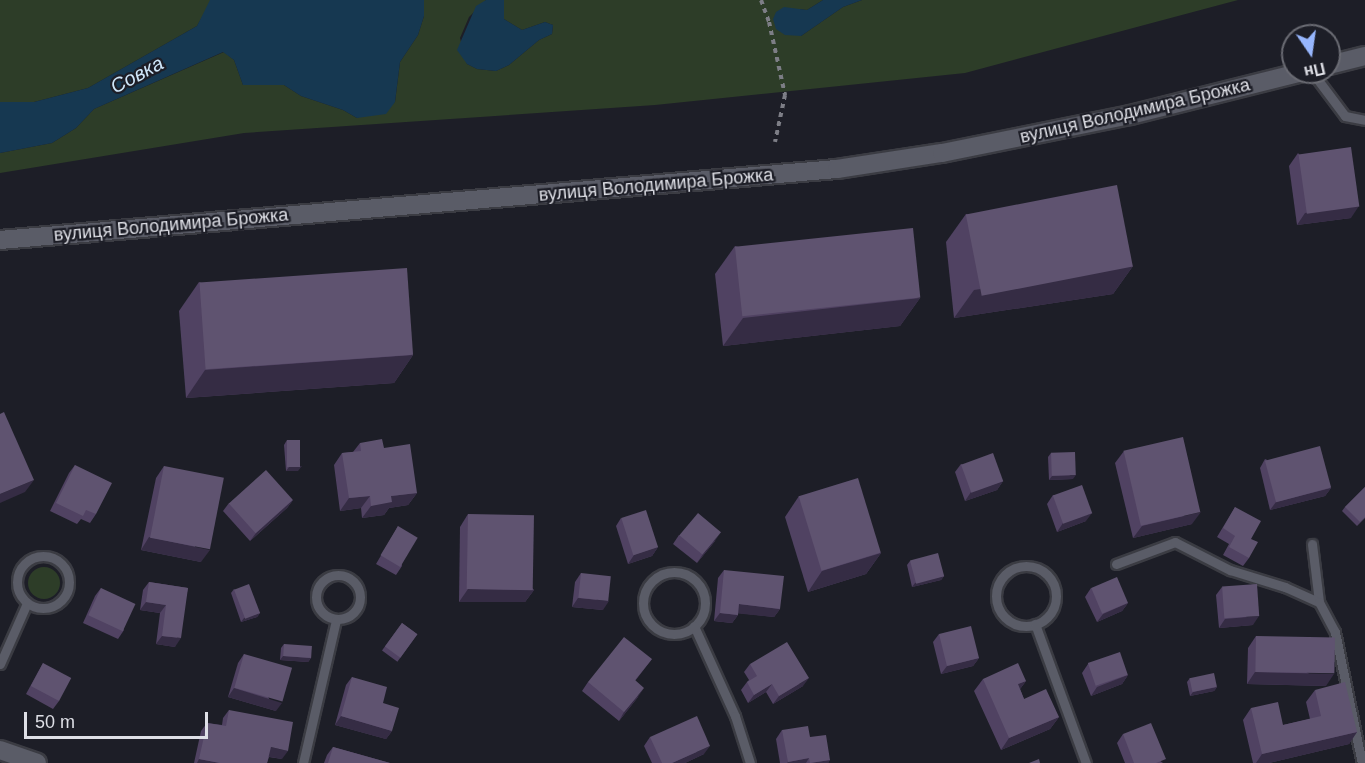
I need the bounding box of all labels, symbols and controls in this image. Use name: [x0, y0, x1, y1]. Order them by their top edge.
north arrow: [1281, 24, 1341, 84]
water label: Совка: [106, 51, 168, 99]
text: Пн: [1302, 59, 1327, 81]
street label: вулиця Володимира Брожка: [1018, 74, 1252, 148]
street label: вулиця Володимира Брожка: [538, 164, 774, 206]
street label: вулиця Володимира Брожка: [53, 204, 289, 246]
scale bar: [27, 700, 212, 738]
text: 50 m: [35, 712, 75, 732]

